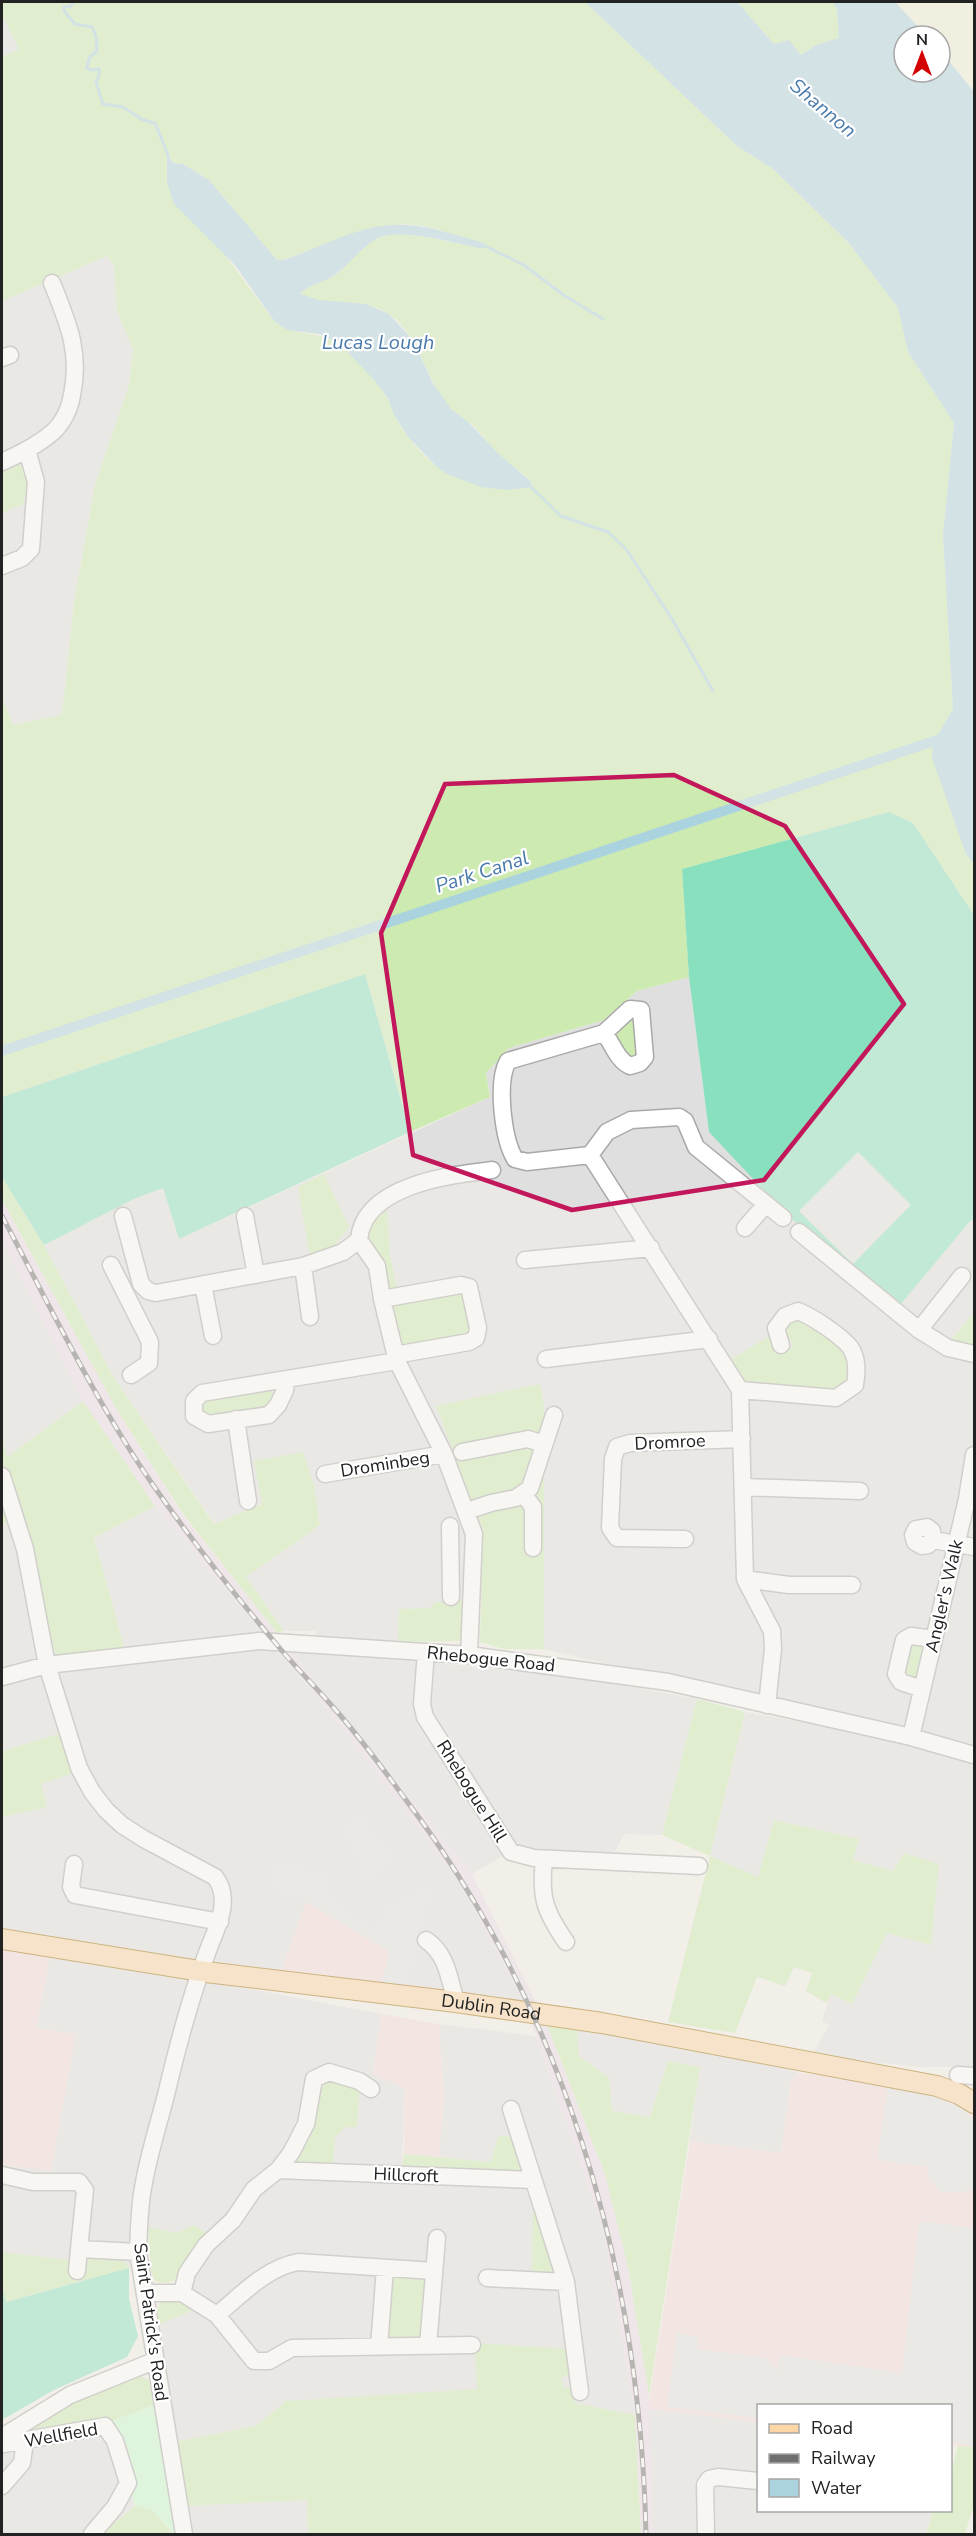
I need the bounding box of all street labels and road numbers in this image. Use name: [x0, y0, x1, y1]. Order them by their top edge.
street label: Dromroe: [634, 1428, 706, 1456]
street label: Drominbeg: [339, 1445, 431, 1483]
street label: Angler's Walk: [919, 1536, 969, 1655]
street label: Rhebogue Road: [426, 1640, 556, 1678]
street label: Rhebogue Hill: [431, 1736, 513, 1847]
street label: Dublin Road: [440, 1988, 543, 2026]
street label: Hillcroft: [373, 2162, 440, 2188]
street label: Saint Patrick's Road: [128, 2241, 174, 2403]
street label: Wellfield: [22, 2417, 100, 2453]

